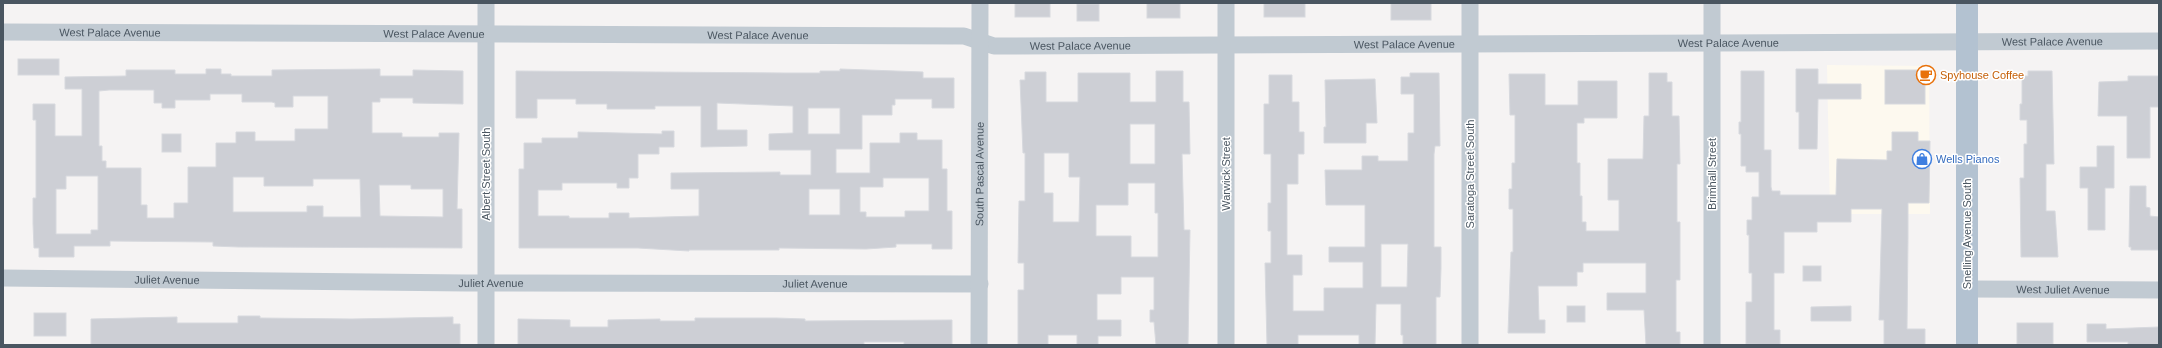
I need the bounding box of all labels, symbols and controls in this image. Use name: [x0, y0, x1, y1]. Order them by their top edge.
street label: West Palace Avenue: [59, 26, 161, 39]
street label: West Palace Avenue: [383, 28, 485, 40]
street label: West Palace Avenue: [707, 29, 809, 41]
street label: West Palace Avenue: [2002, 35, 2103, 48]
street label: West Palace Avenue: [1678, 37, 1779, 49]
street label: West Palace Avenue: [1354, 38, 1455, 50]
street label: West Palace Avenue: [1030, 39, 1131, 52]
cafe icon: Spyhouse Coffee: [1915, 64, 1937, 86]
place label: Spyhouse Coffee: [1940, 69, 2024, 81]
street label: Saratoga Street South: [1464, 120, 1476, 228]
street label: South Pascal Avenue: [973, 122, 986, 226]
street label: Albert Street South: [480, 128, 492, 220]
street label: Warwick Street: [1220, 137, 1232, 211]
street label: Brimhall Street: [1706, 138, 1718, 210]
shop icon: Wells Pianos: [1911, 148, 1933, 170]
place label: Wells Pianos: [1936, 153, 2000, 165]
street label: Snelling Avenue South: [1961, 179, 1973, 289]
street label: Juliet Avenue: [134, 273, 200, 286]
street label: Juliet Avenue: [458, 277, 524, 289]
street label: Juliet Avenue: [782, 278, 848, 290]
street label: West Juliet Avenue: [2016, 283, 2110, 296]

